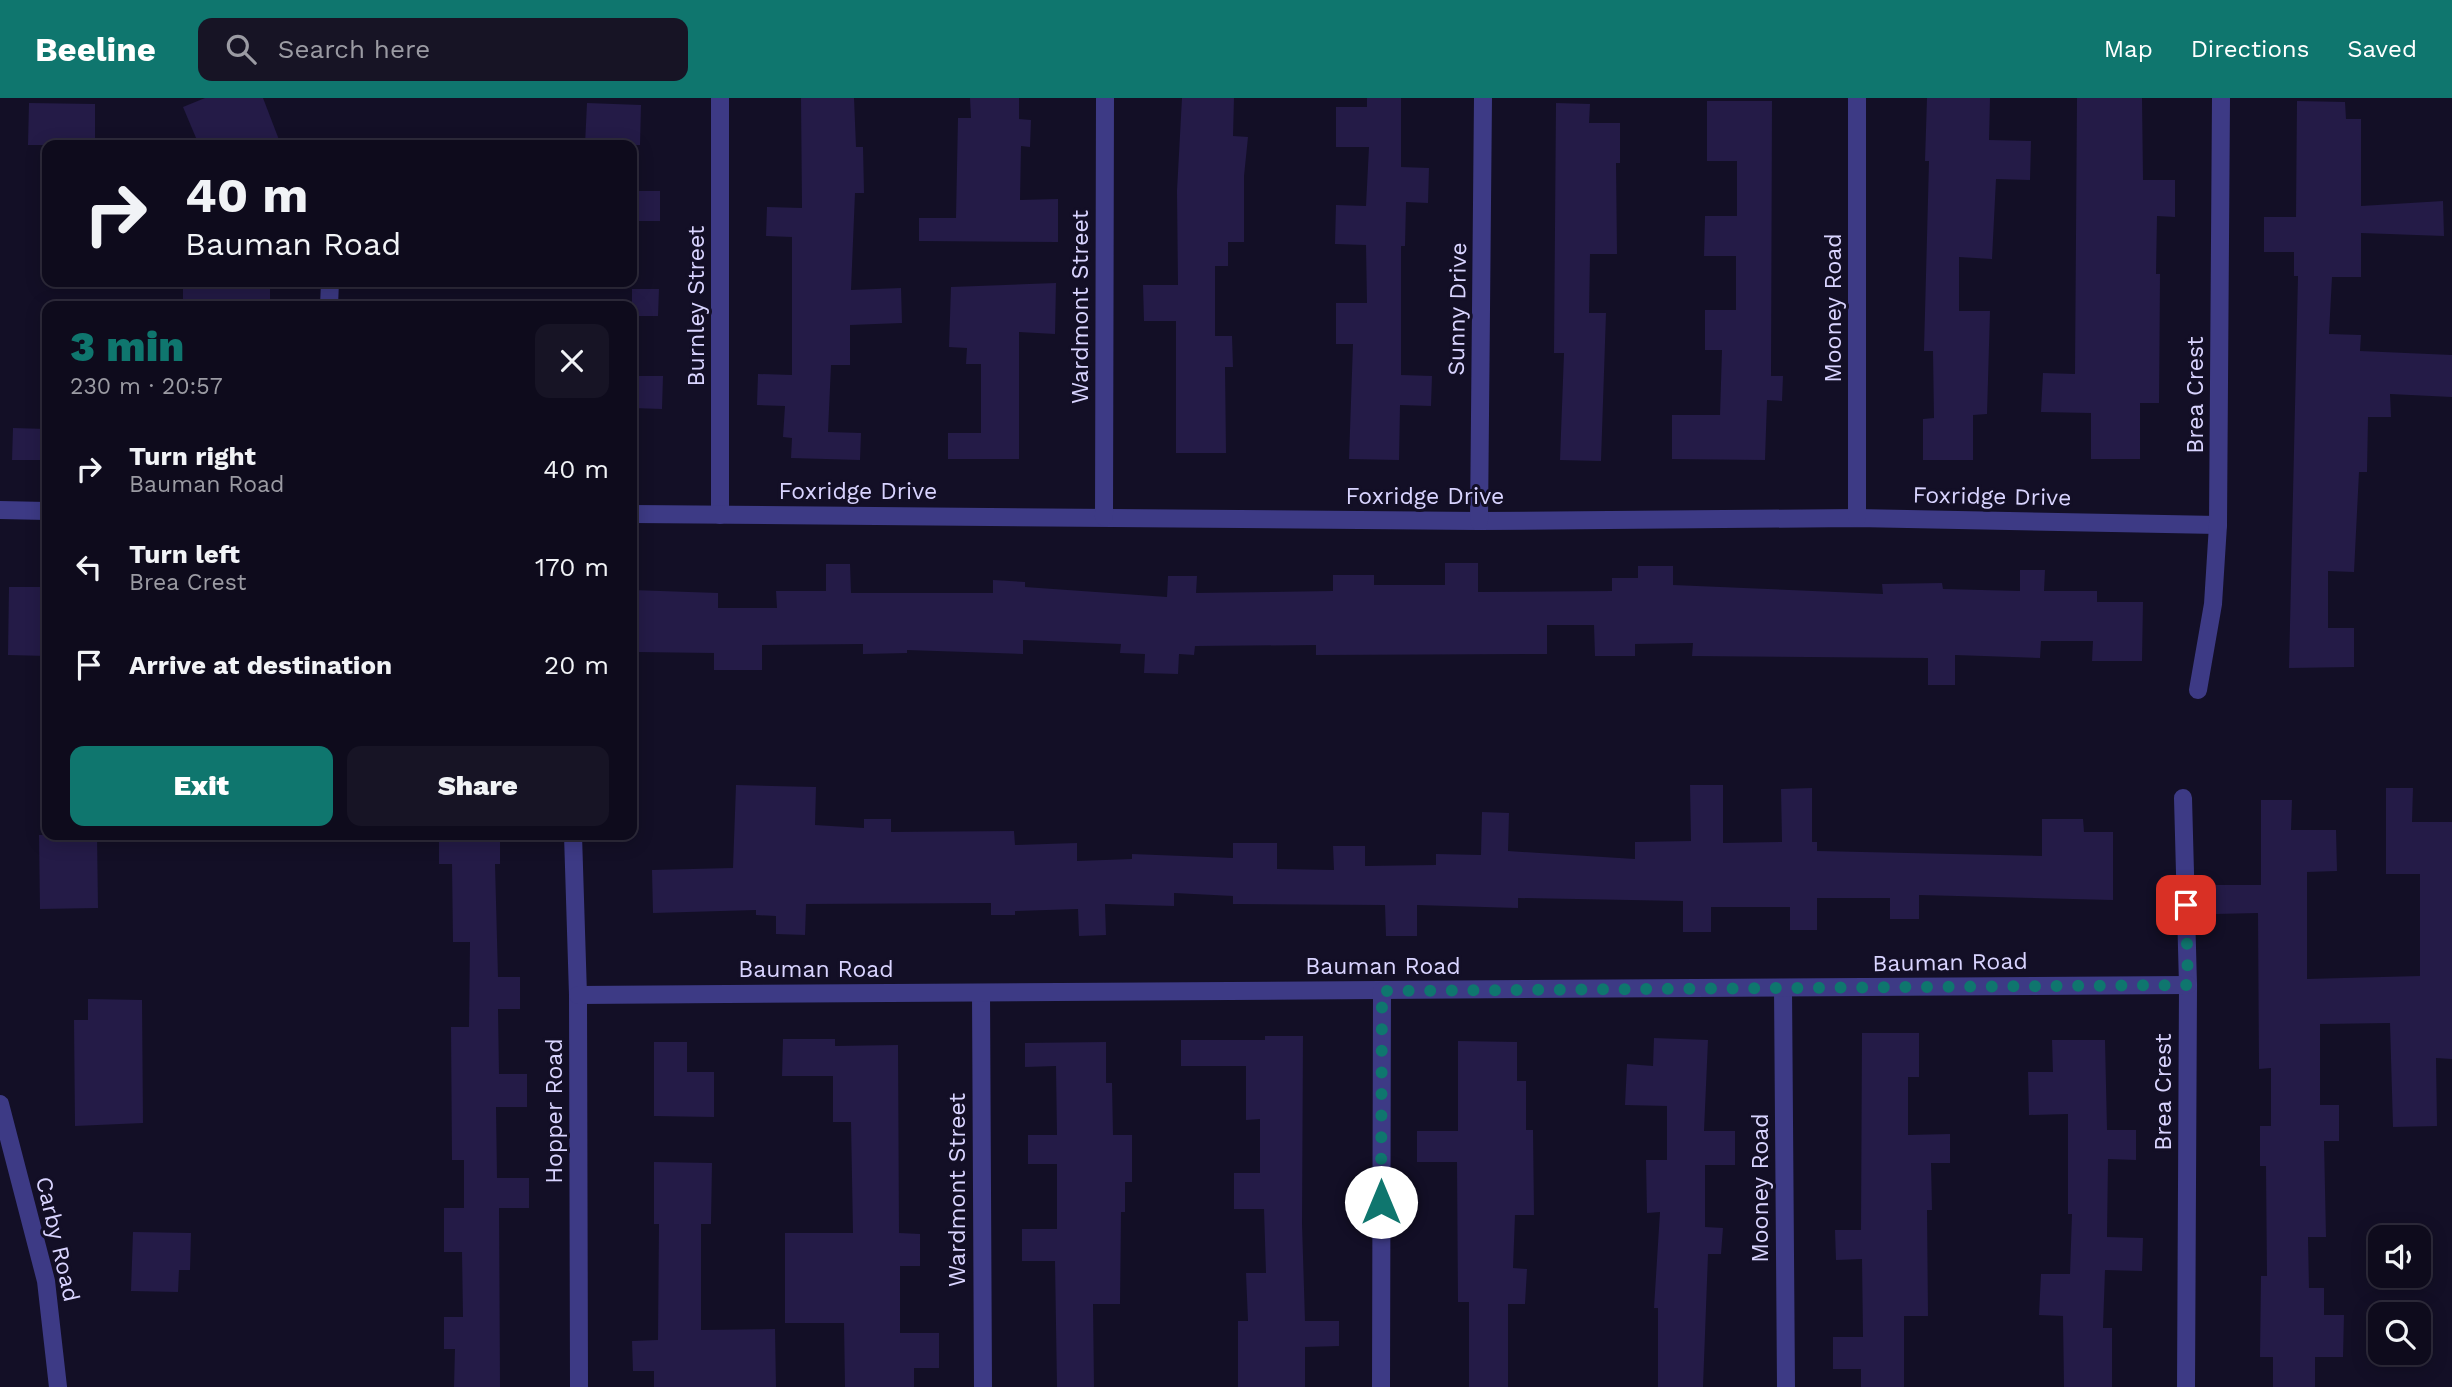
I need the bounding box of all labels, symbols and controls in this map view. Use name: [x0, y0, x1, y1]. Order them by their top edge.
search box: [198, 18, 688, 81]
text: Beeline: [35, 30, 156, 69]
icon: search: [222, 30, 260, 68]
text: Search here: [278, 34, 430, 64]
text: Map: [2104, 35, 2153, 63]
text: Directions: [2191, 35, 2309, 63]
text: Saved: [2347, 35, 2417, 63]
text: 40 m: [185, 166, 308, 224]
icon: right: [70, 168, 161, 259]
street label: Wardmont Street: [1067, 210, 1094, 404]
text: Bauman Road: [185, 225, 401, 263]
street label: Burnley Street: [683, 225, 710, 386]
street label: Mooney Road: [1820, 233, 1847, 383]
street label: Sunny Drive: [1443, 242, 1472, 376]
text: 3 min: [70, 322, 184, 371]
button: close: [535, 324, 609, 398]
street label: Brea Crest: [2182, 336, 2209, 454]
text: 230 m · 20:57: [70, 373, 223, 400]
text: Turn right: [129, 441, 256, 471]
icon: right: [70, 450, 108, 488]
text: 40 m: [543, 454, 609, 484]
text: Bauman Road: [129, 471, 284, 498]
street label: Foxridge Drive: [779, 478, 937, 505]
street label: Foxridge Drive: [1912, 482, 2072, 511]
street label: Foxridge Drive: [1346, 483, 1504, 510]
text: Turn left: [129, 539, 240, 569]
icon: left: [70, 548, 108, 586]
text: 170 m: [535, 552, 609, 582]
text: Brea Crest: [129, 569, 246, 596]
icon: arrive: [70, 646, 108, 684]
text: Arrive at destination: [129, 650, 392, 680]
text: 20 m: [544, 650, 609, 680]
button: Exit: [70, 746, 333, 826]
button: Share: [347, 746, 609, 826]
pin: [2156, 875, 2216, 935]
icon: arrive: [2167, 886, 2205, 924]
street label: Bauman Road: [1872, 948, 2028, 977]
street label: Bauman Road: [1305, 953, 1461, 980]
street label: Bauman Road: [738, 956, 894, 983]
street label: Brea Crest: [2150, 1033, 2177, 1151]
street label: Hopper Road: [541, 1038, 568, 1184]
street label: Wardmont Street: [944, 1093, 971, 1287]
street label: Mooney Road: [1747, 1113, 1774, 1263]
position arrow: [1344, 1165, 1418, 1239]
street label: Carby Road: [30, 1174, 85, 1304]
map controls: [2368, 1225, 2431, 1365]
button: sound: [2368, 1225, 2431, 1288]
button: search: [2368, 1302, 2431, 1365]

